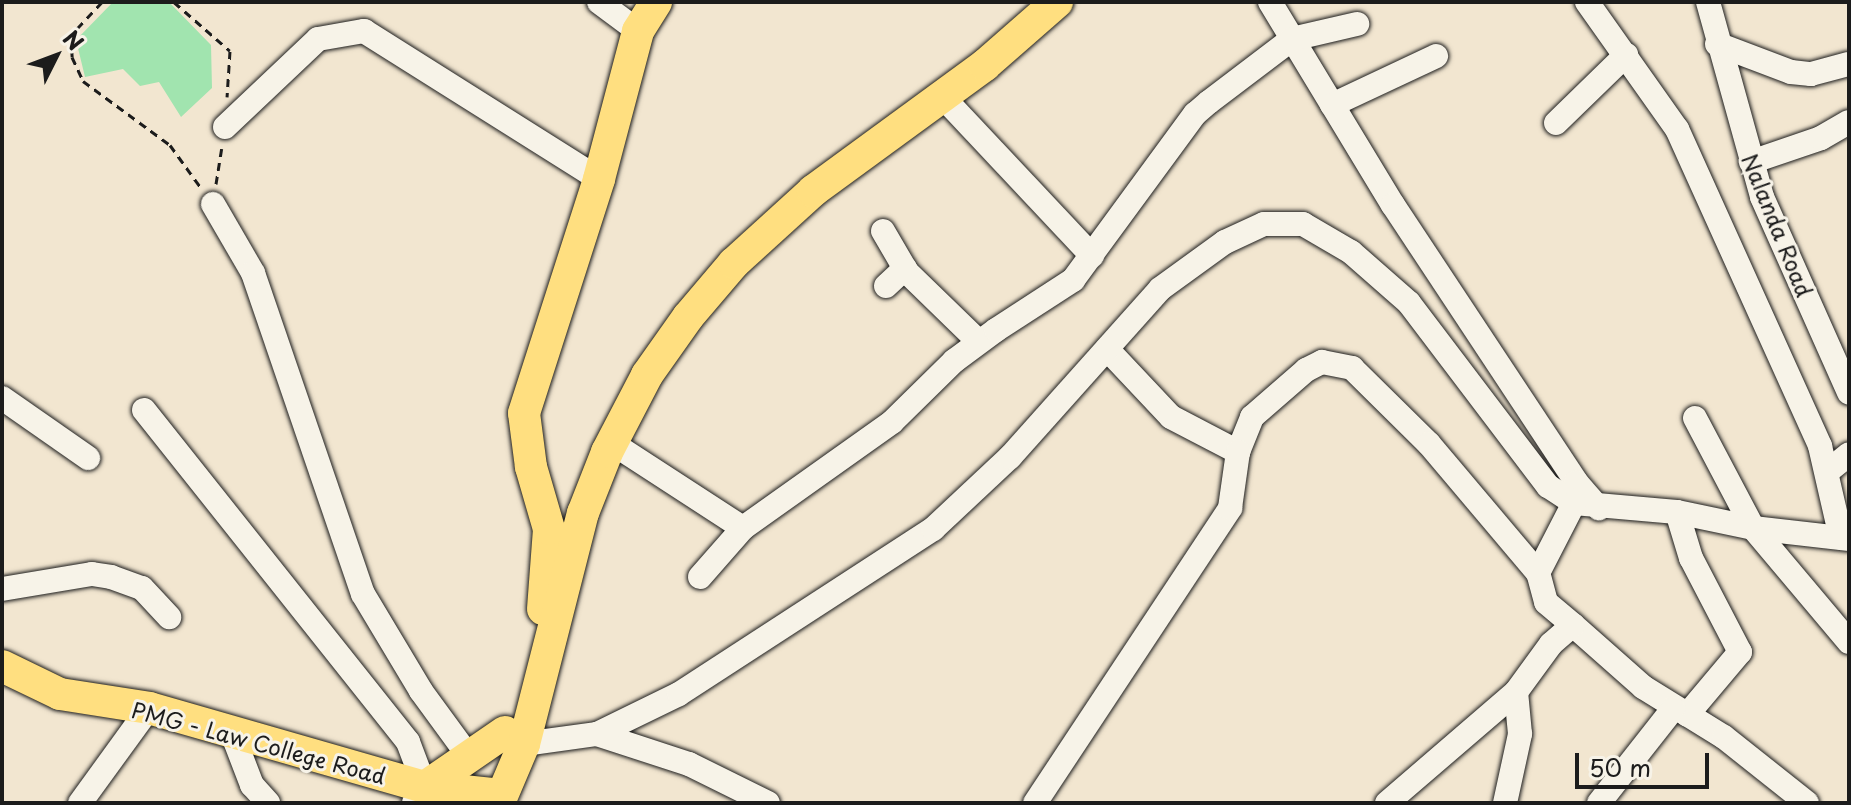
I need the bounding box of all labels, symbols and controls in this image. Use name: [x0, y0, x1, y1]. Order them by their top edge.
north arrow: [16, 16, 96, 96]
text: N: [56, 22, 92, 57]
street label: Nalanda Road: [1738, 150, 1818, 300]
street label: PMG - Law College Road: [128, 695, 390, 789]
scale bar: [1579, 737, 1713, 787]
text: 50 m: [1589, 749, 1651, 785]

